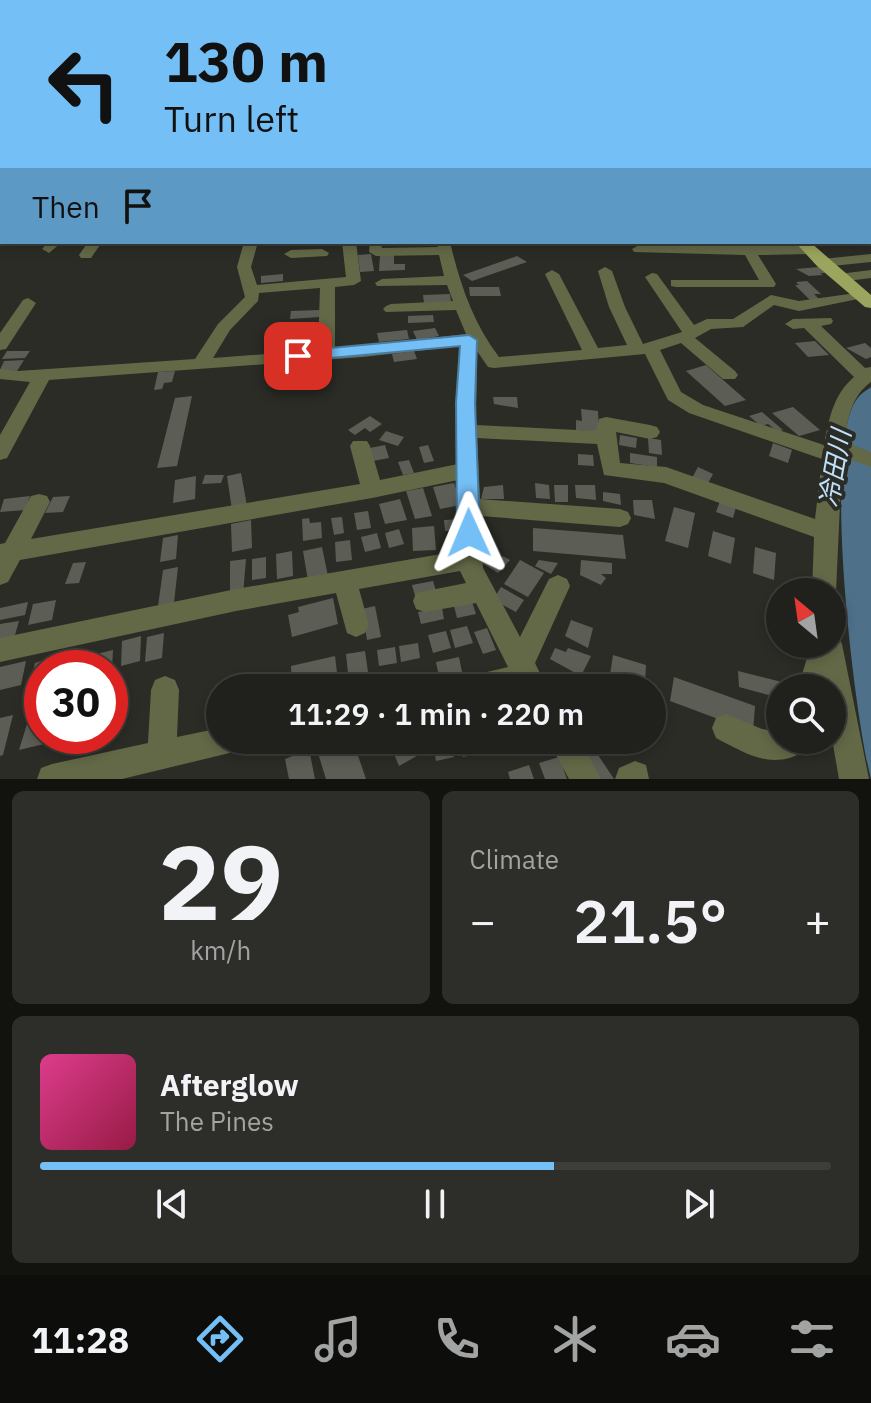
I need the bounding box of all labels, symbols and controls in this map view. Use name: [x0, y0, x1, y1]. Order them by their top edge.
text: 130 m: [164, 25, 328, 97]
icon: left: [32, 32, 136, 136]
text: Turn left: [164, 95, 299, 142]
icon: arrive: [116, 184, 160, 228]
text: Then: [32, 187, 100, 226]
pin: [264, 322, 332, 390]
icon: arrive: [276, 334, 320, 378]
water label: 冷田川: [810, 424, 858, 509]
position arrow: [427, 491, 511, 575]
north arrow: [766, 578, 846, 658]
map controls: [766, 578, 846, 754]
speed limit sign: 30: [24, 650, 128, 754]
button: search: [766, 674, 846, 754]
text: 11:29 · 1 min · 220 m: [288, 694, 584, 733]
text: 29: [158, 813, 283, 949]
text: Climate: [470, 842, 559, 876]
text: 21.5°: [573, 881, 727, 960]
text: −: [470, 892, 496, 949]
text: +: [805, 892, 831, 949]
text: km/h: [190, 933, 251, 967]
text: Afterglow: [160, 1065, 299, 1104]
text: The Pines: [160, 1104, 274, 1138]
icon: previous: [150, 1182, 194, 1226]
icon: pause: [413, 1182, 457, 1226]
icon: next: [677, 1182, 721, 1226]
icon: directions: [192, 1311, 248, 1367]
icon: music: [310, 1311, 366, 1367]
icon: phone: [429, 1311, 485, 1367]
icon: climate: [547, 1311, 603, 1367]
icon: car: [665, 1311, 721, 1367]
icon: filters: [784, 1311, 840, 1367]
text: 11:28: [31, 1316, 129, 1363]

